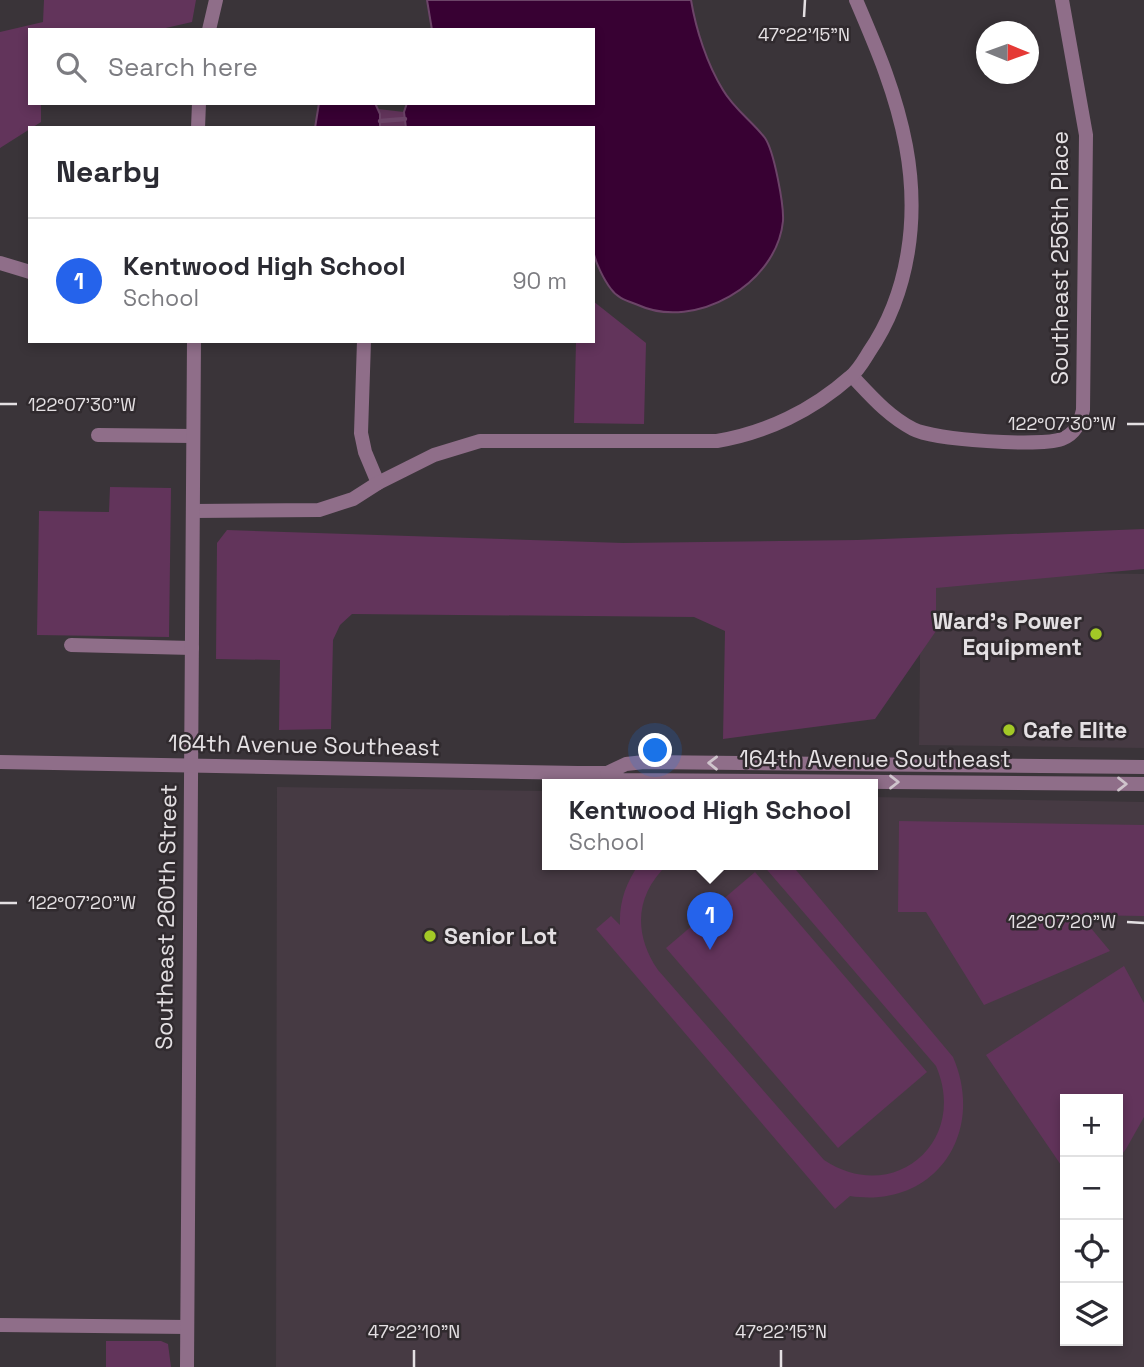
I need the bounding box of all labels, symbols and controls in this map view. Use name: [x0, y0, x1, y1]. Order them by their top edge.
north arrow: [976, 21, 1039, 84]
text: 47°22'15"N: [758, 23, 850, 46]
search box: [28, 28, 595, 105]
icon: search: [52, 48, 90, 86]
text: Search here: [108, 50, 258, 84]
street label: Southeast 256th Place: [1045, 131, 1075, 385]
text: Nearby: [56, 152, 160, 191]
text: Kentwood High School: [123, 249, 406, 283]
text: 1: [74, 266, 84, 296]
text: 90 m: [512, 266, 567, 296]
text: School: [123, 283, 199, 313]
text: 122°07'30"W: [28, 393, 136, 416]
text: 122°07'30"W: [1008, 412, 1116, 435]
place label: Ward's Power Equipment: [932, 606, 1082, 662]
marker: Ward's Power Equipment: [1088, 626, 1104, 642]
place label: Cafe Elite: [1023, 715, 1127, 745]
marker: Cafe Elite: [1001, 722, 1017, 738]
street label: 164th Avenue Southeast: [168, 728, 440, 762]
your location: [638, 733, 672, 767]
street label: 164th Avenue Southeast: [739, 744, 1011, 774]
one-way arrow: [708, 755, 718, 771]
one-way arrow: [889, 774, 900, 790]
one-way arrow: [1117, 776, 1127, 792]
popup: [542, 779, 878, 870]
street label: Southeast 260th Street: [149, 784, 183, 1050]
text: Kentwood High School: [569, 793, 851, 827]
text: School: [569, 827, 645, 857]
text: 122°07'20"W: [28, 891, 136, 914]
pin: 1: [687, 892, 733, 950]
text: 122°07'20"W: [1008, 910, 1116, 933]
place label: Senior Lot: [444, 921, 557, 951]
marker: Senior Lot: [422, 928, 438, 944]
map controls: [1060, 1094, 1123, 1346]
button: +: [1060, 1094, 1123, 1157]
button: −: [1060, 1157, 1123, 1220]
button: locate: [1060, 1220, 1123, 1283]
button: layers: [1060, 1283, 1123, 1346]
text: 47°22'10"N: [368, 1320, 460, 1343]
text: 47°22'15"N: [735, 1320, 827, 1343]

